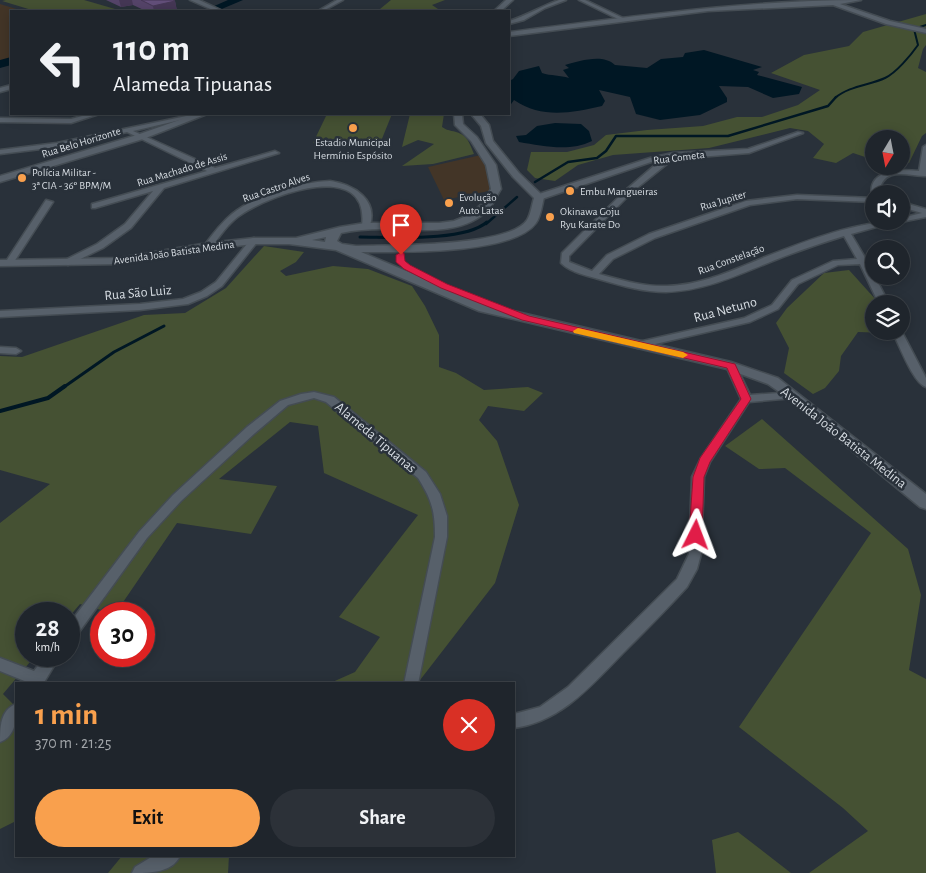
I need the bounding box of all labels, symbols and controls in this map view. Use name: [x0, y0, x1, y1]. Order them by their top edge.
icon: left: [30, 30, 95, 95]
text: 110 m: [113, 32, 190, 67]
text: Alameda Tipuanas: [113, 73, 272, 95]
marker: Estadio Municipal Hermínio Espósito: [347, 122, 359, 134]
street label: Rua Belo Horizonte: [40, 125, 122, 160]
north arrow: [865, 130, 910, 175]
map controls: [865, 130, 910, 340]
place label: Estadio Municipal Hermínio Espósito: [314, 137, 392, 161]
street label: Rua Cometa: [653, 149, 705, 166]
street label: Rua Machado de Assis: [136, 151, 229, 188]
place label: Polícia Militar - 3ª CIA - 36º BPM/M: [32, 167, 112, 191]
street label: Rua Castro Alves: [241, 171, 311, 204]
marker: Polícia Militar - 3ª CIA - 36º BPM/M: [16, 172, 28, 184]
marker: Embu Mangueiras: [564, 185, 576, 197]
button: sound: [865, 185, 910, 230]
place label: Embu Mangueiras: [580, 186, 658, 197]
street label: Rua Jupiter: [699, 188, 748, 213]
place label: Evolução Auto Latas: [459, 192, 504, 216]
marker: Evolução Auto Latas: [443, 197, 455, 209]
pin: [380, 204, 422, 255]
place label: Okinawa Goju Ryu Karate Do: [560, 206, 620, 230]
icon: arrive: [387, 211, 415, 239]
marker: Okinawa Goju Ryu Karate Do: [544, 211, 556, 223]
street label: Avenida João Batista Medina: [113, 239, 235, 266]
button: search: [865, 240, 910, 285]
street label: Rua Constelação: [697, 242, 766, 277]
street label: Rua São Luiz: [104, 283, 173, 303]
street label: Rua Netuno: [692, 295, 758, 325]
button: layers: [865, 295, 910, 340]
street label: Avenida João Batista Medina: [778, 385, 909, 491]
street label: Alameda Tipuanas: [332, 400, 419, 476]
position arrow: [669, 508, 721, 560]
speed limit sign: 30: [90, 602, 155, 667]
text: 28: [35, 616, 60, 641]
text: km/h: [35, 641, 60, 653]
button: close: [443, 699, 495, 751]
text: 1 min: [35, 700, 98, 730]
text: 370 m · 21:25: [35, 735, 112, 751]
button: Exit: [35, 789, 260, 847]
button: Share: [270, 789, 495, 847]

